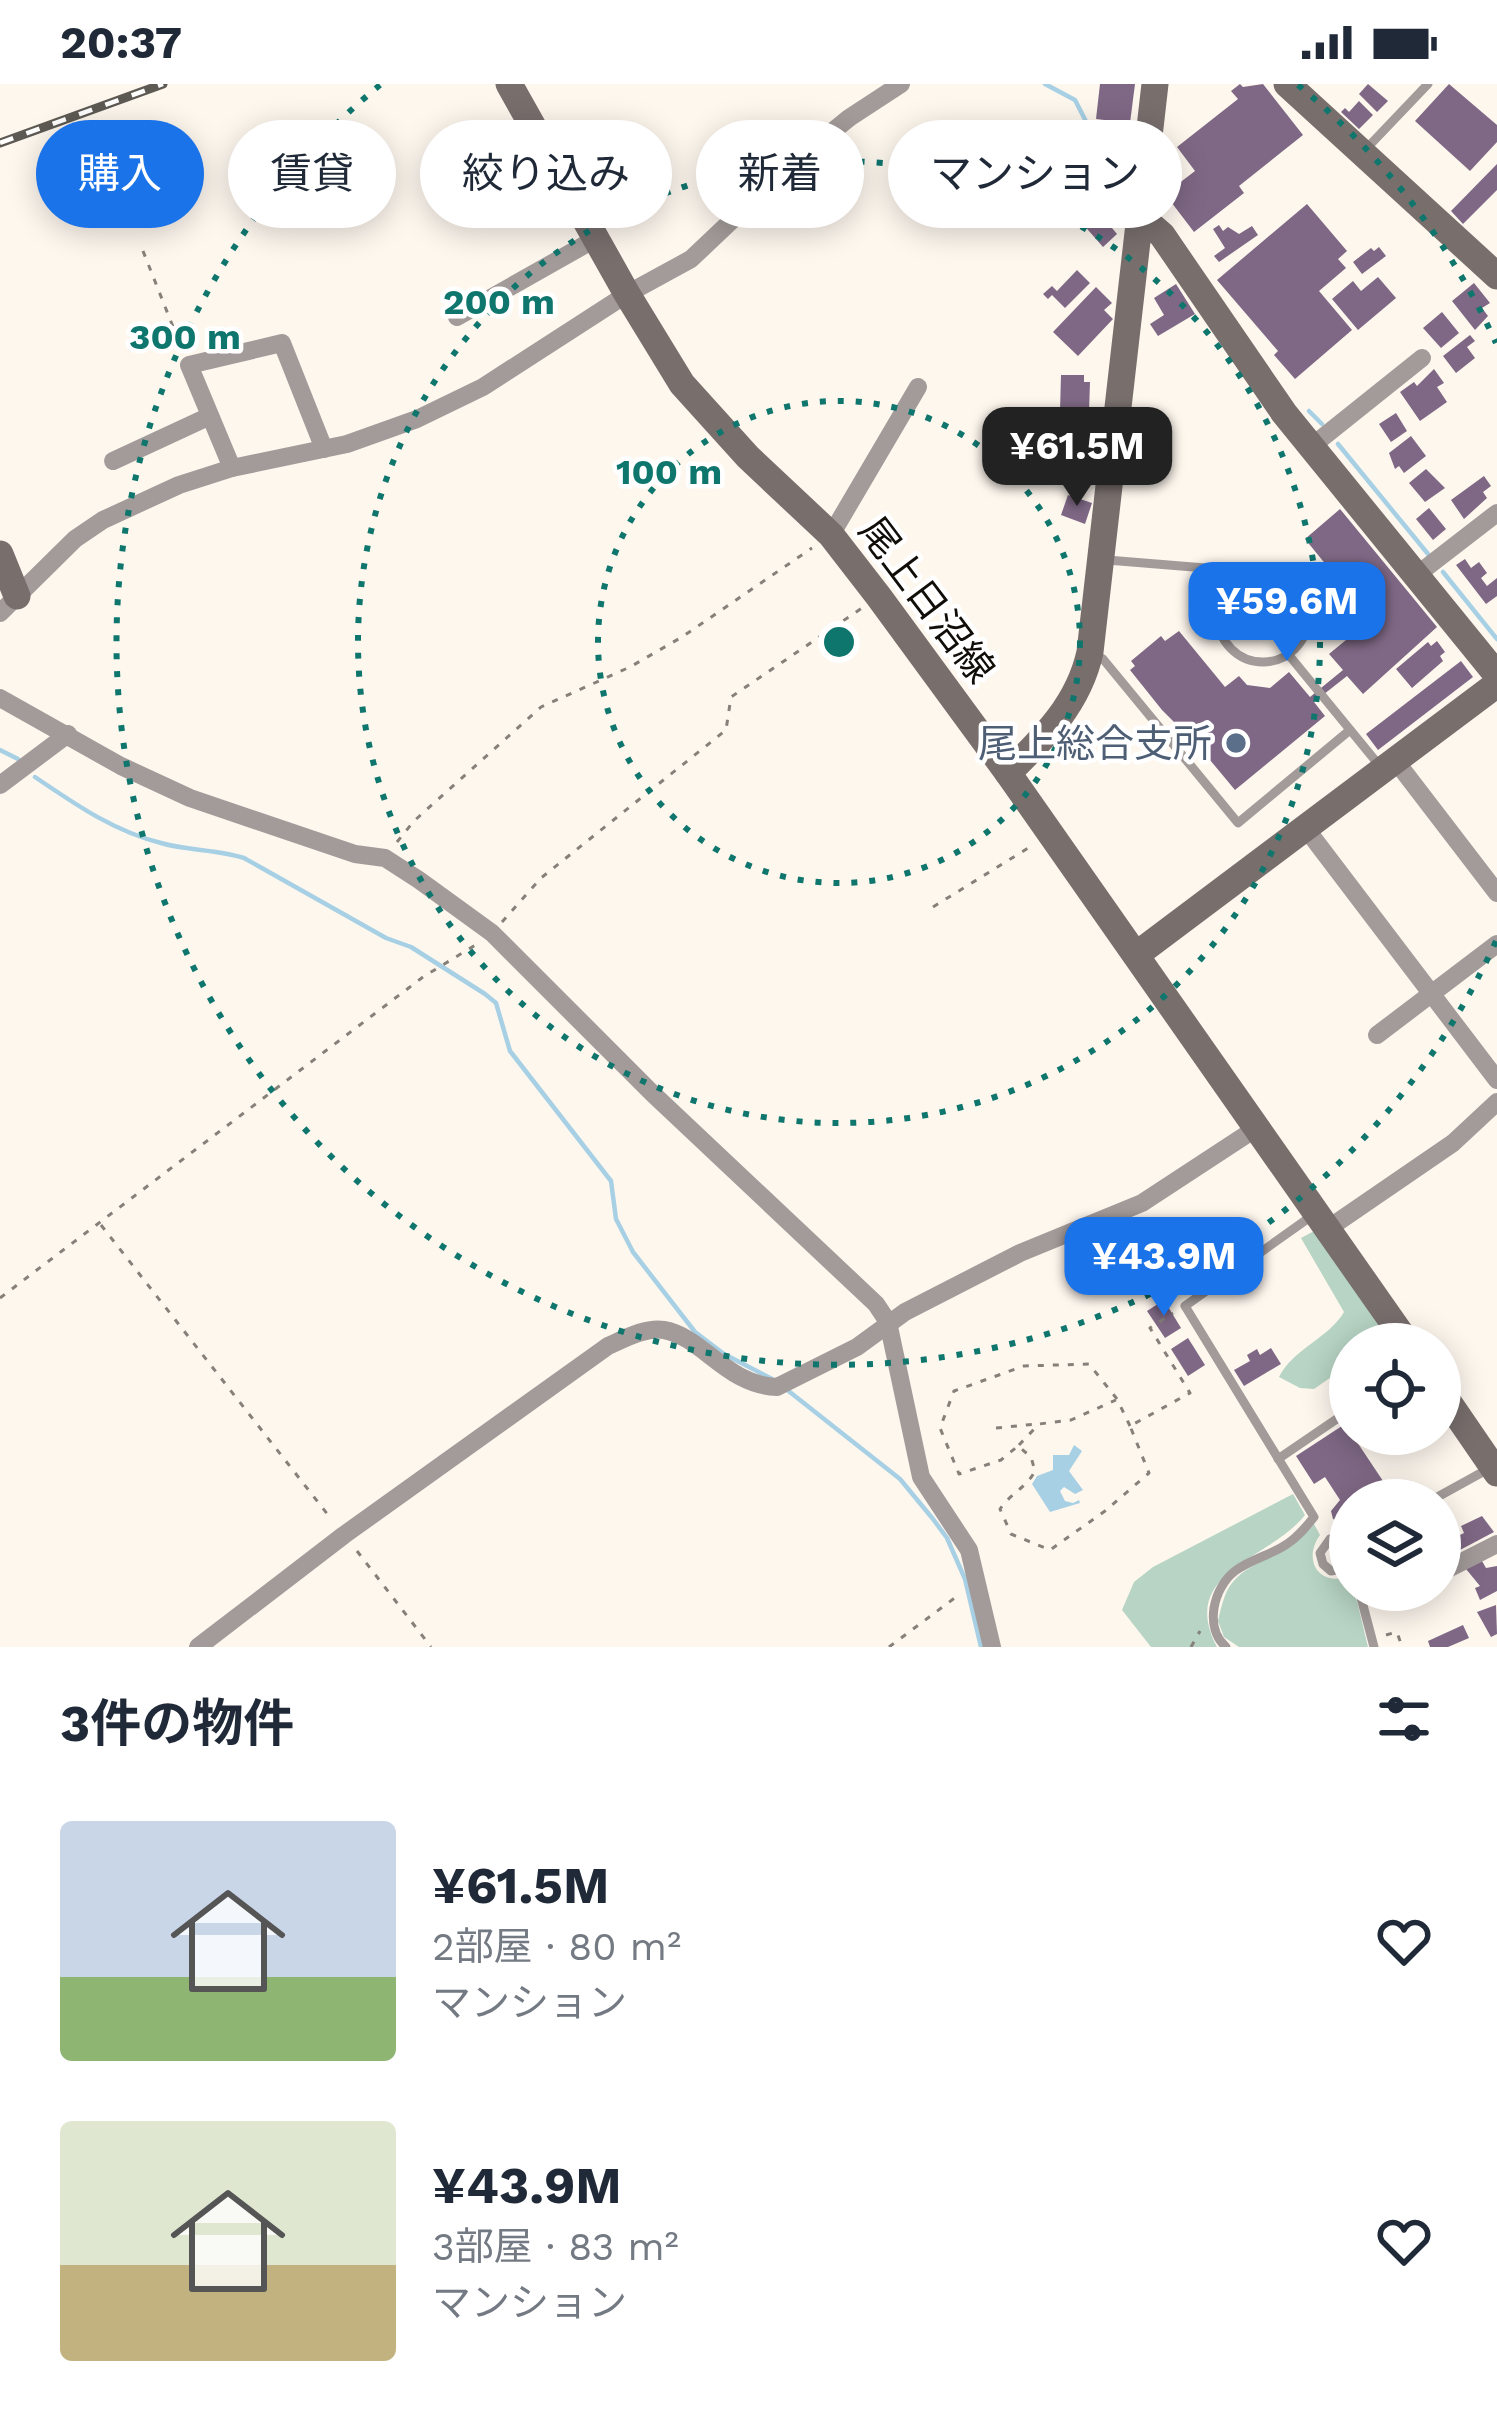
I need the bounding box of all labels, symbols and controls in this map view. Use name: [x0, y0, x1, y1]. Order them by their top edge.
text: 20:37: [60, 16, 182, 69]
chip: 購入: [36, 120, 204, 228]
chip: 賃貸: [228, 120, 396, 228]
chip: 絞り込み: [420, 120, 672, 228]
chip: 新着: [696, 120, 864, 228]
chip: マンション: [888, 120, 1182, 228]
text: 200 m: [443, 281, 555, 323]
text: 300 m: [129, 316, 241, 358]
pin: ¥61.5M: [979, 407, 1175, 509]
text: ¥61.5M: [1009, 423, 1145, 468]
text: 100 m: [616, 451, 722, 493]
street label: 尾上日沼線: [850, 509, 1004, 691]
pin: ¥59.6M: [1189, 562, 1385, 664]
text: ¥59.6M: [1215, 578, 1359, 623]
centre of rings: [818, 621, 860, 663]
place label: 尾上総合支所: [978, 721, 1212, 766]
marker: 尾上総合支所: [1223, 730, 1249, 756]
pin: ¥43.9M: [1066, 1217, 1262, 1319]
text: ¥43.9M: [1091, 1233, 1237, 1278]
map controls: [1329, 1323, 1461, 1611]
button: locate: [1329, 1323, 1461, 1455]
button: layers: [1329, 1479, 1461, 1611]
icon: filters: [1371, 1686, 1437, 1752]
text: 3件の物件: [60, 1694, 294, 1753]
text: ¥61.5M: [432, 1856, 609, 1915]
icon: home: [156, 1869, 300, 2013]
icon: heart: [1371, 1908, 1437, 1974]
text: 2部屋 · 80 m²: [432, 1924, 681, 1969]
text: マンション: [432, 1980, 627, 2025]
text: ¥43.9M: [432, 2156, 622, 2215]
icon: home: [156, 2169, 300, 2313]
icon: heart: [1371, 2208, 1437, 2274]
text: 3部屋 · 83 m²: [432, 2224, 679, 2269]
text: マンション: [432, 2280, 627, 2325]

